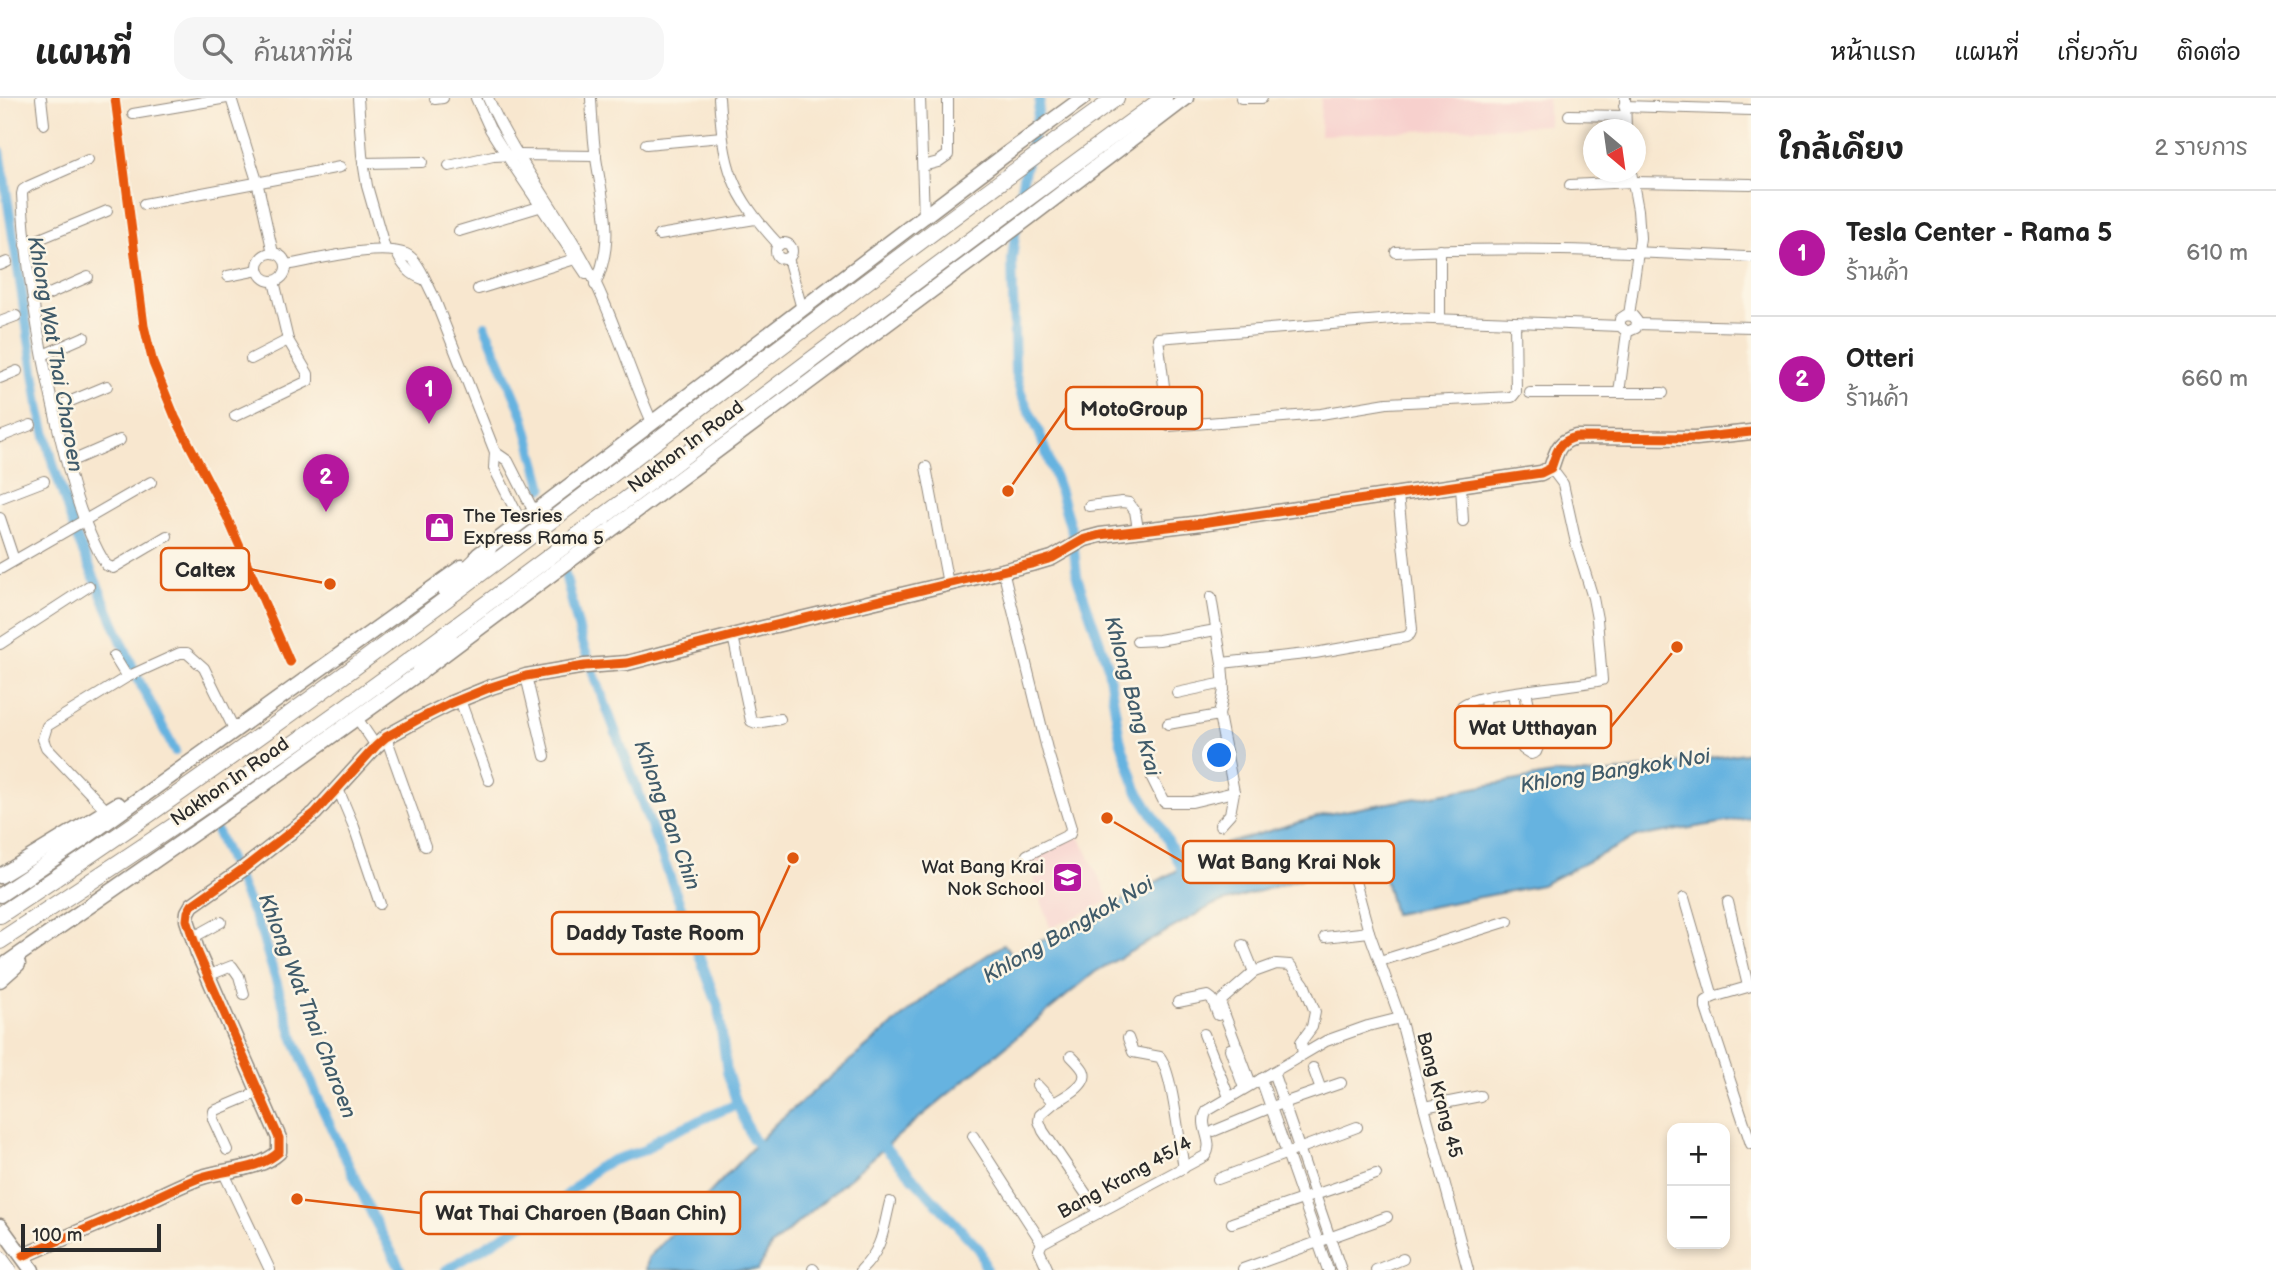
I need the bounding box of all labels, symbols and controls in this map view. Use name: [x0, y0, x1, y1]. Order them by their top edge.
search box: [174, 17, 664, 80]
icon: search: [198, 29, 236, 67]
text: แผนที่: [35, 34, 132, 74]
text: ค้นหาที่นี่: [254, 38, 353, 69]
text: หน้าแรก: [1831, 38, 1916, 67]
text: แผนที่: [1954, 38, 2019, 67]
text: เกี่ยวกับ: [2057, 38, 2139, 67]
text: ติดต่อ: [2177, 38, 2241, 67]
north arrow: [1583, 119, 1646, 182]
text: ใกล้เคียง: [1779, 132, 1904, 168]
text: 2 รายการ: [2154, 134, 2248, 162]
text: Tesla Center - Rama 5: [1846, 218, 2112, 249]
water label: Khlong Wat Thai Charoen: [22, 234, 88, 474]
text: 1: [1797, 239, 1807, 267]
text: 610 m: [2186, 239, 2248, 267]
text: ร้านค้า: [1846, 259, 1909, 287]
text: Otteri: [1846, 344, 1914, 375]
text: 2: [1795, 365, 1809, 393]
text: 660 m: [2181, 365, 2248, 393]
pin: 1: [406, 366, 452, 424]
text: ร้านค้า: [1846, 385, 1909, 413]
callout: MotoGroup: [1066, 387, 1202, 429]
street label: Nakhon In Road: [623, 396, 749, 498]
text: MotoGroup: [1080, 397, 1188, 422]
pin: 2: [303, 454, 349, 512]
place label: The Tesries Express Rama 5: [463, 505, 604, 550]
shop icon: The Tesries Express Rama 5: [423, 510, 457, 544]
callout: Caltex: [161, 548, 249, 590]
text: Caltex: [175, 558, 236, 583]
water label: Khlong Bang Krai: [1099, 613, 1166, 780]
callout: Wat Utthayan: [1455, 706, 1611, 748]
text: Wat Utthayan: [1469, 716, 1597, 741]
street label: Nakhon In Road: [166, 733, 294, 831]
water label: Khlong Ban Chin: [628, 737, 706, 893]
your location: [1202, 738, 1236, 772]
water label: Khlong Bangkok Noi: [1518, 743, 1713, 798]
callout: Wat Bang Krai Nok: [1183, 841, 1394, 883]
text: Wat Bang Krai Nok: [1198, 850, 1381, 875]
place label: Wat Bang Krai Nok School: [922, 856, 1044, 901]
school or university icon: Wat Bang Krai Nok School: [1050, 861, 1084, 895]
water label: Khlong Bangkok Noi: [979, 870, 1159, 989]
water label: Khlong Wat Thai Charoen: [253, 890, 361, 1122]
callout: Daddy Taste Room: [552, 912, 759, 954]
text: Daddy Taste Room: [566, 921, 744, 946]
street label: Bang Krang 45: [1411, 1030, 1467, 1161]
map controls: [1667, 1123, 1730, 1249]
button: +: [1667, 1123, 1730, 1186]
street label: Bang Krang 45/4: [1054, 1131, 1196, 1224]
button: −: [1667, 1186, 1730, 1249]
callout: Wat Thai Charoen (Baan Chin): [421, 1192, 740, 1234]
text: Wat Thai Charoen (Baan Chin): [435, 1201, 727, 1226]
scale bar: [21, 1221, 161, 1253]
text: 100 m: [32, 1224, 83, 1247]

